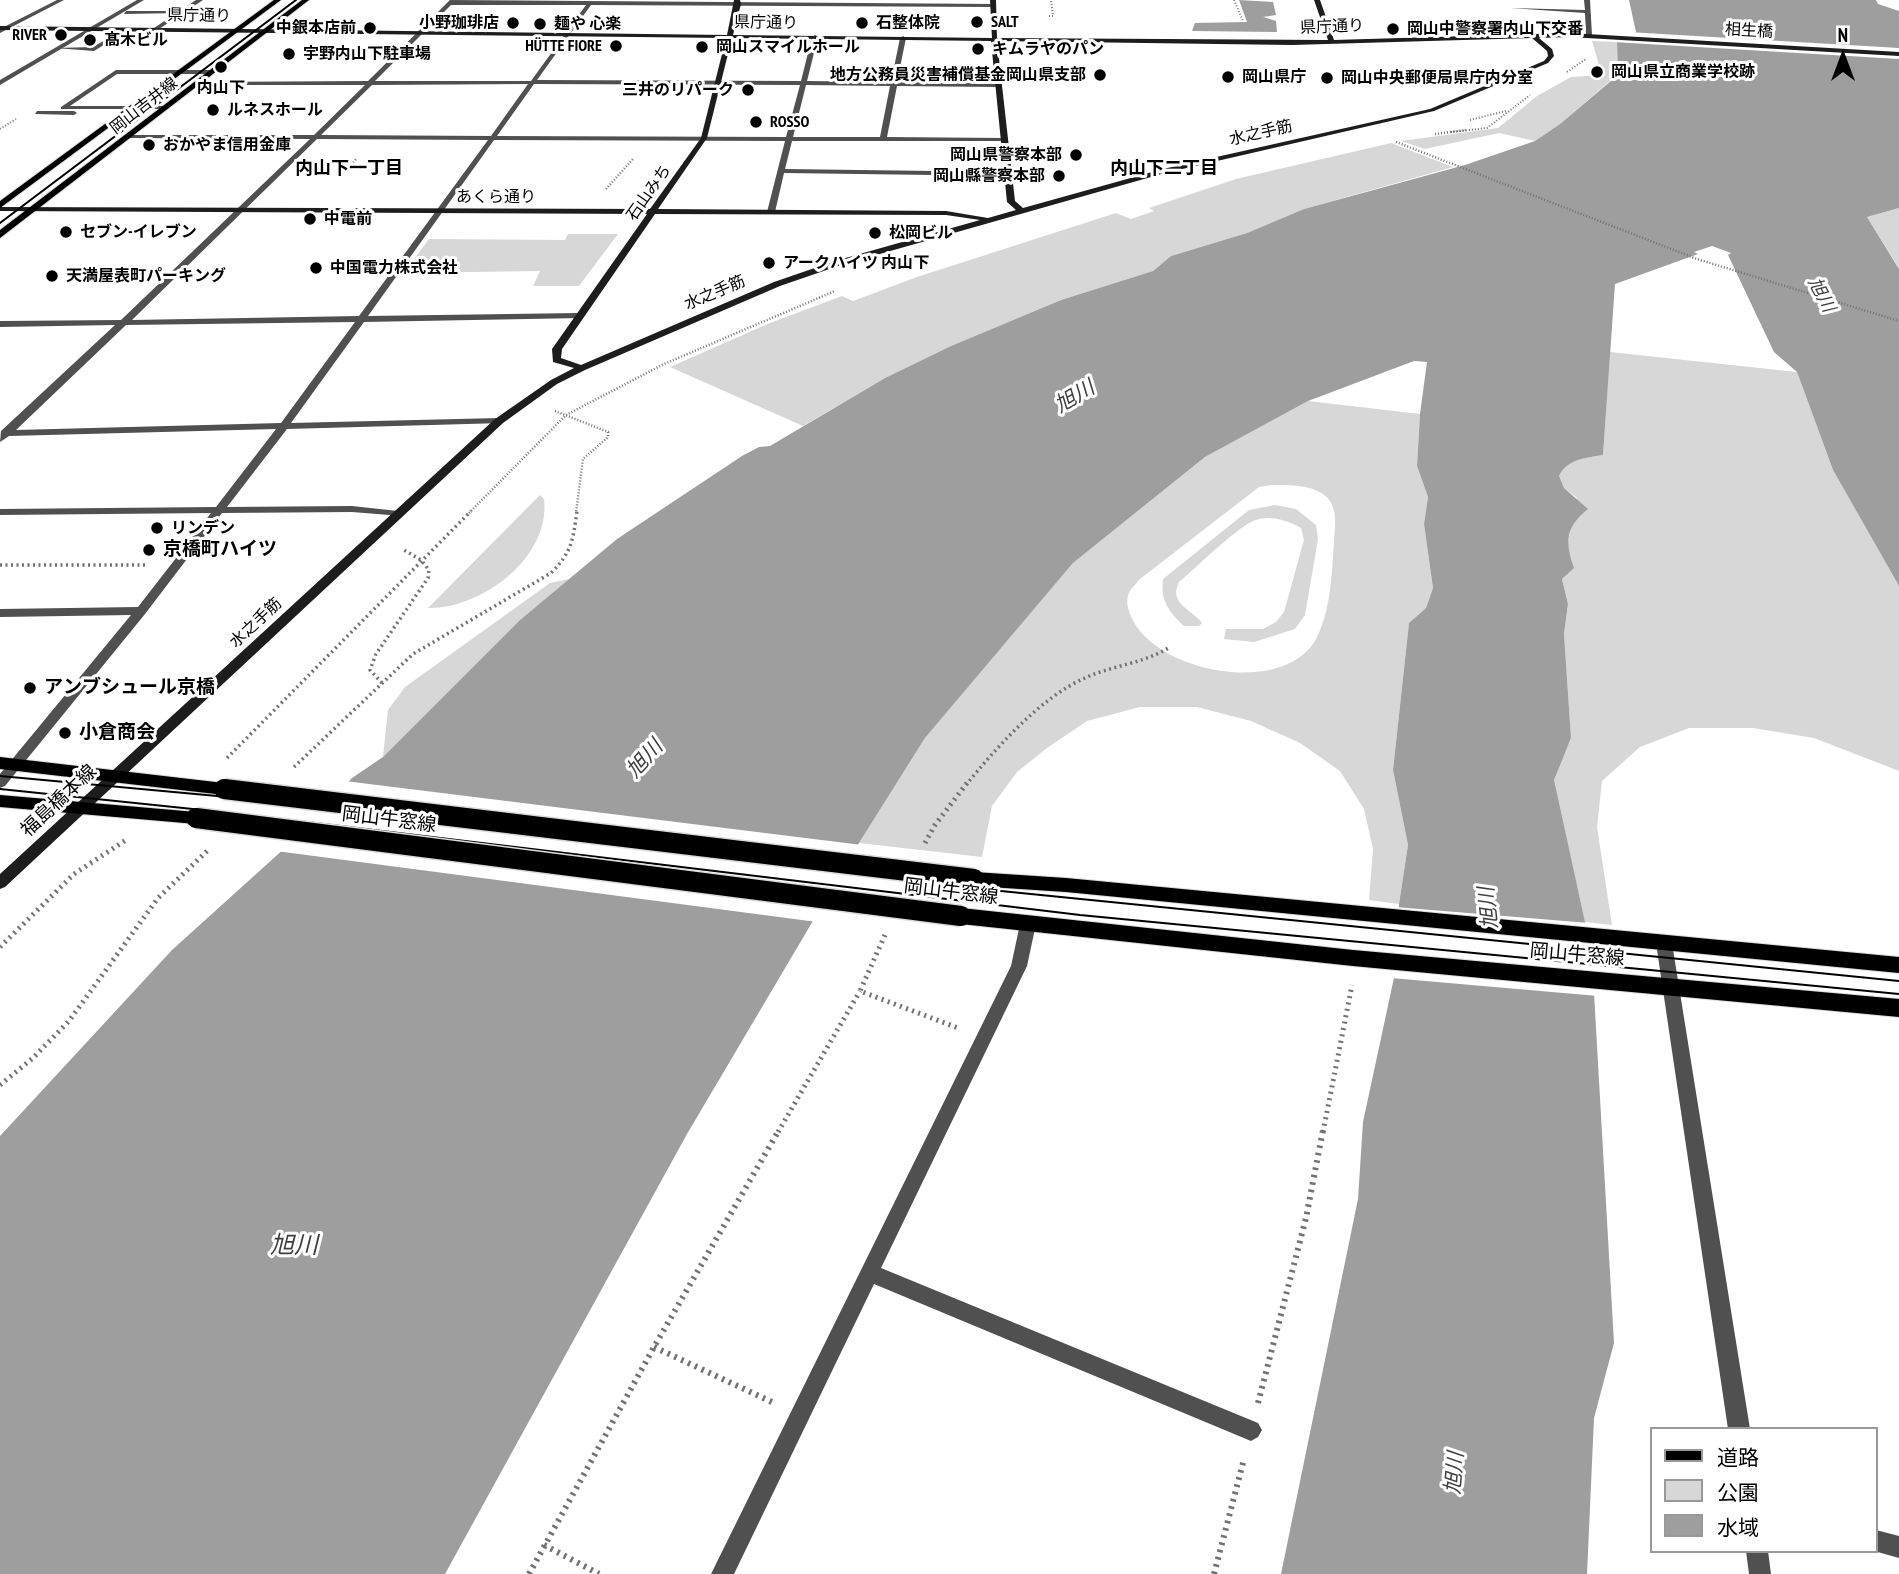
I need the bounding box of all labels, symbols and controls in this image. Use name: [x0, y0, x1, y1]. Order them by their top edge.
street label: 県庁通り: [167, 6, 231, 26]
place label: SALT: [991, 12, 1019, 32]
place label: 小野珈琲店: [419, 13, 499, 33]
street label: 県庁通り: [734, 13, 798, 33]
place label: 石整体院: [876, 13, 940, 33]
place label: 麺や 心楽: [554, 14, 621, 34]
marker: SALT: [969, 14, 985, 30]
marker: 小野珈琲店: [505, 15, 521, 31]
marker: 石整体院: [854, 15, 870, 31]
marker: 麺や 心楽: [532, 16, 548, 32]
street label: 県庁通り: [1300, 16, 1364, 38]
place label: 中銀本店前: [276, 18, 356, 38]
place label: 岡山中警察署内山下交番: [1407, 19, 1583, 39]
marker: 中銀本店前: [362, 20, 378, 36]
street label: 相生橋: [1725, 20, 1773, 42]
marker: 岡山中警察署内山下交番: [1385, 21, 1401, 37]
north arrow: [1808, 21, 1878, 91]
text: N: [1838, 23, 1848, 47]
place label: RIVER: [12, 25, 47, 45]
marker: RIVER: [53, 27, 69, 43]
place label: 髙木ビル: [104, 30, 168, 50]
marker: 髙木ビル: [82, 32, 98, 48]
place label: HÜTTE FIORE: [525, 36, 602, 56]
place label: 岡山スマイルホール: [716, 37, 860, 57]
marker: HÜTTE FIORE: [608, 38, 624, 54]
marker: 岡山スマイルホール: [694, 39, 710, 55]
place label: キムラヤのパン: [992, 39, 1104, 59]
marker: キムラヤのパン: [970, 41, 986, 57]
place label: 宇野内山下駐車場: [303, 44, 431, 64]
marker: 宇野内山下駐車場: [281, 46, 297, 62]
marker: 内山下: [213, 59, 229, 75]
place label: 岡山県立商業学校跡: [1611, 62, 1755, 82]
marker: 岡山県立商業学校跡: [1589, 64, 1605, 80]
place label: 地方公務員災害補償基金岡山県支部: [830, 65, 1086, 85]
marker: 地方公務員災害補償基金岡山県支部: [1092, 67, 1108, 83]
place label: 岡山県庁: [1242, 67, 1306, 87]
place label: 岡山中央郵便局県庁内分室: [1341, 68, 1533, 88]
marker: 岡山県庁: [1220, 69, 1236, 85]
marker: 岡山中央郵便局県庁内分室: [1319, 70, 1335, 86]
street label: 岡山吉井線: [107, 74, 181, 138]
place label: 内山下: [197, 78, 245, 98]
place label: 三井のリパーク: [622, 80, 734, 100]
marker: 三井のリパーク: [740, 82, 756, 98]
place label: ルネスホール: [227, 100, 323, 120]
marker: ルネスホール: [205, 102, 221, 118]
place label: ROSSO: [770, 112, 809, 132]
marker: ROSSO: [748, 114, 764, 130]
street label: 水之手筋: [1228, 116, 1294, 150]
place label: おかやま信用金庫: [163, 135, 291, 155]
marker: おかやま信用金庫: [141, 137, 157, 153]
place label: 岡山県警察本部: [950, 145, 1062, 165]
marker: 岡山県警察本部: [1068, 147, 1084, 163]
district label: 内山下一丁目: [295, 158, 403, 180]
district label: 内山下二丁目: [1110, 158, 1218, 180]
street label: 石山みち: [623, 161, 675, 225]
place label: 岡山縣警察本部: [933, 166, 1045, 186]
marker: 岡山縣警察本部: [1051, 168, 1067, 184]
street label: あくら通り: [456, 187, 536, 207]
place label: 中電前: [324, 209, 372, 229]
marker: 中電前: [302, 211, 318, 227]
place label: セブン-イレブン: [80, 222, 197, 242]
place label: 松岡ビル: [889, 223, 953, 243]
marker: セブン-イレブン: [58, 224, 74, 240]
marker: 松岡ビル: [867, 225, 883, 241]
place label: アークハイツ 内山下: [783, 253, 929, 273]
marker: アークハイツ 内山下: [761, 255, 777, 271]
place label: 中国電力株式会社: [330, 258, 458, 278]
marker: 中国電力株式会社: [308, 260, 324, 276]
place label: 天満屋表町パーキング: [66, 266, 226, 286]
marker: 天満屋表町パーキング: [44, 268, 60, 284]
street label: 水之手筋: [682, 272, 748, 314]
water label: 旭川: [1803, 274, 1839, 316]
water label: 旭川: [1051, 375, 1099, 419]
place label: リンデン: [171, 518, 235, 538]
marker: リンデン: [149, 520, 165, 536]
place label: 京橋町ハイツ: [163, 539, 277, 561]
marker: 京橋町ハイツ: [141, 542, 157, 558]
street label: 水之手筋: [226, 594, 286, 652]
place label: アンブシュール京橋: [44, 677, 215, 699]
marker: アンブシュール京橋: [22, 680, 38, 696]
place label: 小倉商会: [79, 722, 155, 744]
marker: 小倉商会: [57, 725, 73, 741]
water label: 旭川: [622, 735, 668, 783]
street label: 福島橋本線: [16, 760, 102, 842]
street label: 岡山牛窓線: [340, 803, 438, 837]
street label: 岡山牛窓線: [902, 875, 1000, 909]
water label: 旭川: [1474, 886, 1504, 930]
street label: 岡山牛窓線: [1529, 940, 1625, 970]
water label: 旭川: [270, 1232, 318, 1260]
legend: [1650, 1427, 1878, 1553]
text: 道路: [1717, 1444, 1759, 1471]
water label: 旭川: [1441, 1451, 1469, 1495]
text: 公園: [1717, 1479, 1759, 1506]
text: 水域: [1717, 1514, 1759, 1541]

